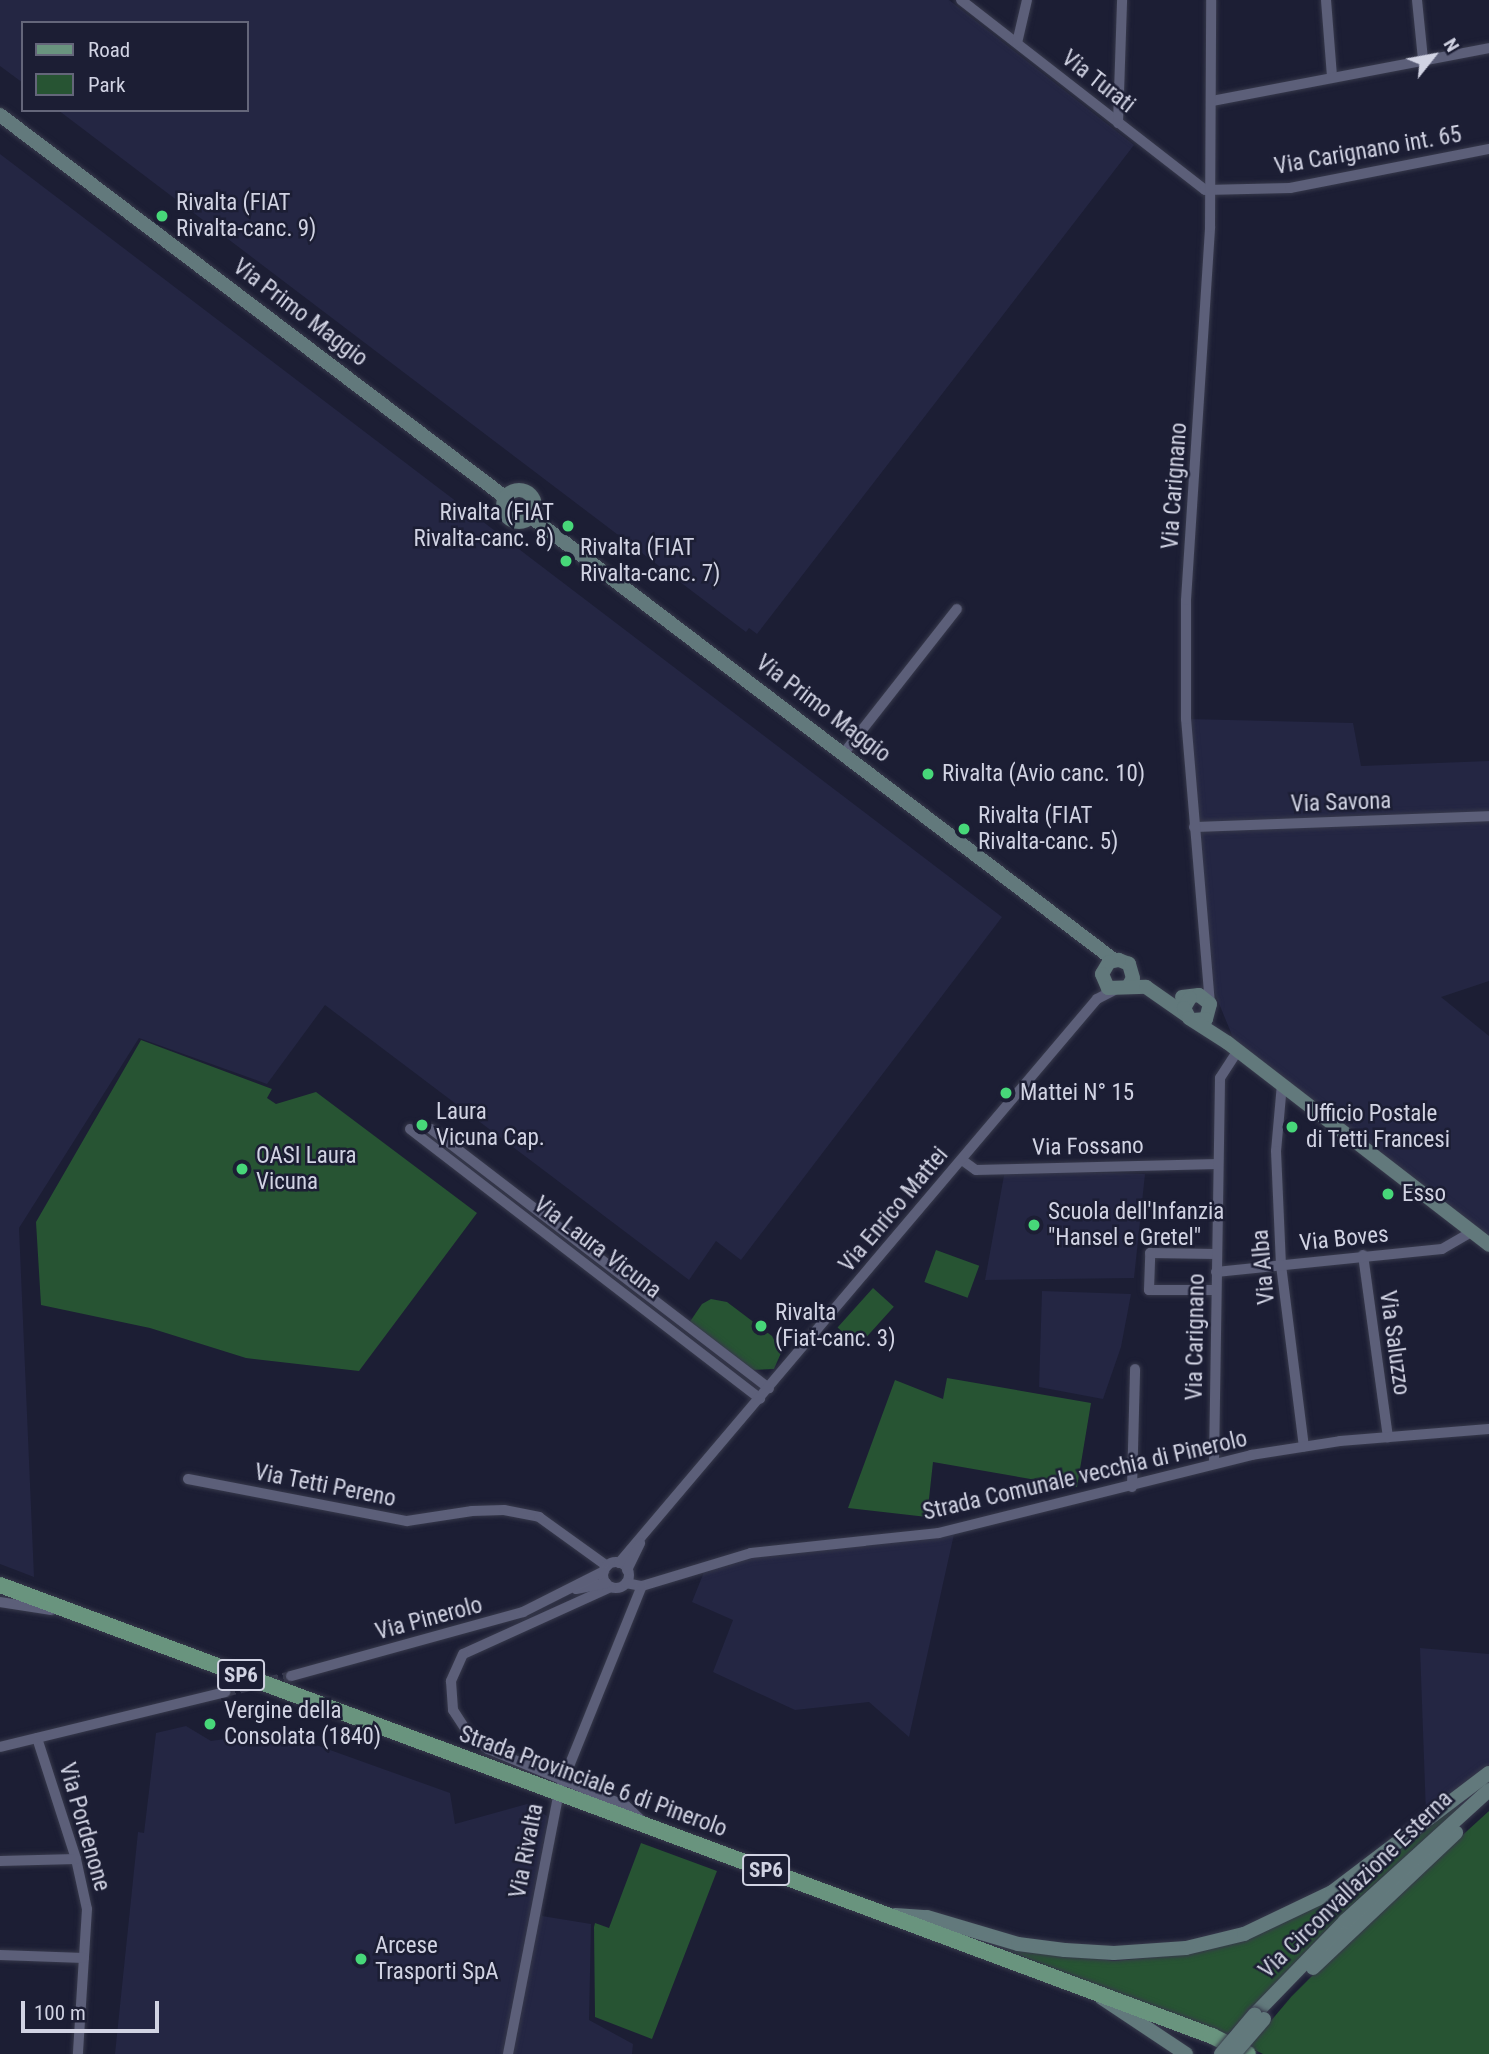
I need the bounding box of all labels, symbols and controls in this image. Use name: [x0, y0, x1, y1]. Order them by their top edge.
legend: [21, 21, 248, 112]
north arrow: [1398, 21, 1468, 91]
text: N: [1439, 34, 1464, 56]
text: Road: [88, 38, 130, 62]
street label: Via Turati: [1056, 45, 1140, 119]
text: Park: [88, 73, 125, 97]
street label: Via Carignano int. 65: [1272, 121, 1464, 181]
place label: Rivalta (FIAT Rivalta-canc. 9): [176, 189, 316, 243]
marker: Rivalta (FIAT Rivalta-canc. 9): [154, 208, 170, 224]
street label: Via Primo Maggio: [227, 253, 373, 373]
street label: Via Carignano: [1157, 422, 1193, 550]
place label: Rivalta (FIAT Rivalta-canc. 8): [414, 499, 554, 553]
marker: Rivalta (FIAT Rivalta-canc. 8): [560, 518, 576, 534]
place label: Rivalta (FIAT Rivalta-canc. 7): [580, 534, 720, 588]
marker: Rivalta (FIAT Rivalta-canc. 7): [558, 553, 574, 569]
street label: Via Primo Maggio: [750, 649, 896, 769]
place label: Rivalta (Avio canc. 10): [942, 760, 1145, 788]
marker: Rivalta (Avio canc. 10): [920, 766, 936, 782]
street label: Via Savona: [1290, 787, 1392, 819]
place label: Rivalta (FIAT Rivalta-canc. 5): [978, 802, 1118, 856]
marker: Rivalta (FIAT Rivalta-canc. 5): [956, 821, 972, 837]
place label: Mattei N° 15: [1020, 1079, 1134, 1107]
marker: Mattei N° 15: [998, 1085, 1014, 1101]
place label: Laura Vicuna Cap.: [436, 1098, 545, 1152]
place label: Ufficio Postale di Tetti Francesi: [1306, 1100, 1450, 1154]
marker: Laura Vicuna Cap.: [414, 1117, 430, 1133]
marker: Ufficio Postale di Tetti Francesi: [1284, 1119, 1300, 1135]
street label: Via Fossano: [1032, 1132, 1144, 1162]
place label: OASI Laura Vicuna: [256, 1142, 356, 1196]
street label: Via Enrico Mattei: [834, 1142, 954, 1278]
marker: OASI Laura Vicuna: [234, 1161, 250, 1177]
place label: Esso: [1402, 1180, 1446, 1208]
marker: Esso: [1380, 1186, 1396, 1202]
street label: Via Laura Vicuna: [528, 1191, 666, 1305]
place label: Scuola dell'Infanzia "Hansel e Gretel": [1048, 1198, 1224, 1252]
marker: Scuola dell'Infanzia "Hansel e Gretel": [1026, 1217, 1042, 1233]
street label: Via Boves: [1298, 1221, 1390, 1257]
street label: Via Alba: [1247, 1228, 1281, 1306]
street label: Via Carignano: [1181, 1273, 1211, 1401]
street label: Via Saluzzo: [1373, 1289, 1415, 1397]
place label: Rivalta (Fiat-canc. 3): [775, 1299, 896, 1353]
marker: Rivalta (Fiat-canc. 3): [753, 1318, 769, 1334]
street label: Strada Comunale vecchia di Pinerolo: [920, 1425, 1250, 1527]
street label: Via Tetti Pereno: [252, 1459, 398, 1513]
street label: Via Pinerolo: [373, 1591, 485, 1647]
road number: SP6: [216, 1658, 266, 1692]
place label: Vergine della Consolata (1840): [224, 1697, 381, 1751]
marker: Vergine della Consolata (1840): [202, 1716, 218, 1732]
street label: Strada Provinciale 6 di Pinerolo: [455, 1721, 731, 1843]
street label: Via Pordenone: [53, 1760, 115, 1894]
street label: Via Circonvallazione Esterna: [1254, 1785, 1458, 1985]
street label: Via Rivalta: [504, 1801, 550, 1901]
road number: SP6: [742, 1853, 790, 1888]
place label: Arcese Trasporti SpA: [375, 1932, 499, 1986]
marker: Arcese Trasporti SpA: [353, 1951, 369, 1967]
scale bar: [24, 1988, 163, 2032]
text: 100 m: [34, 2001, 86, 2025]

